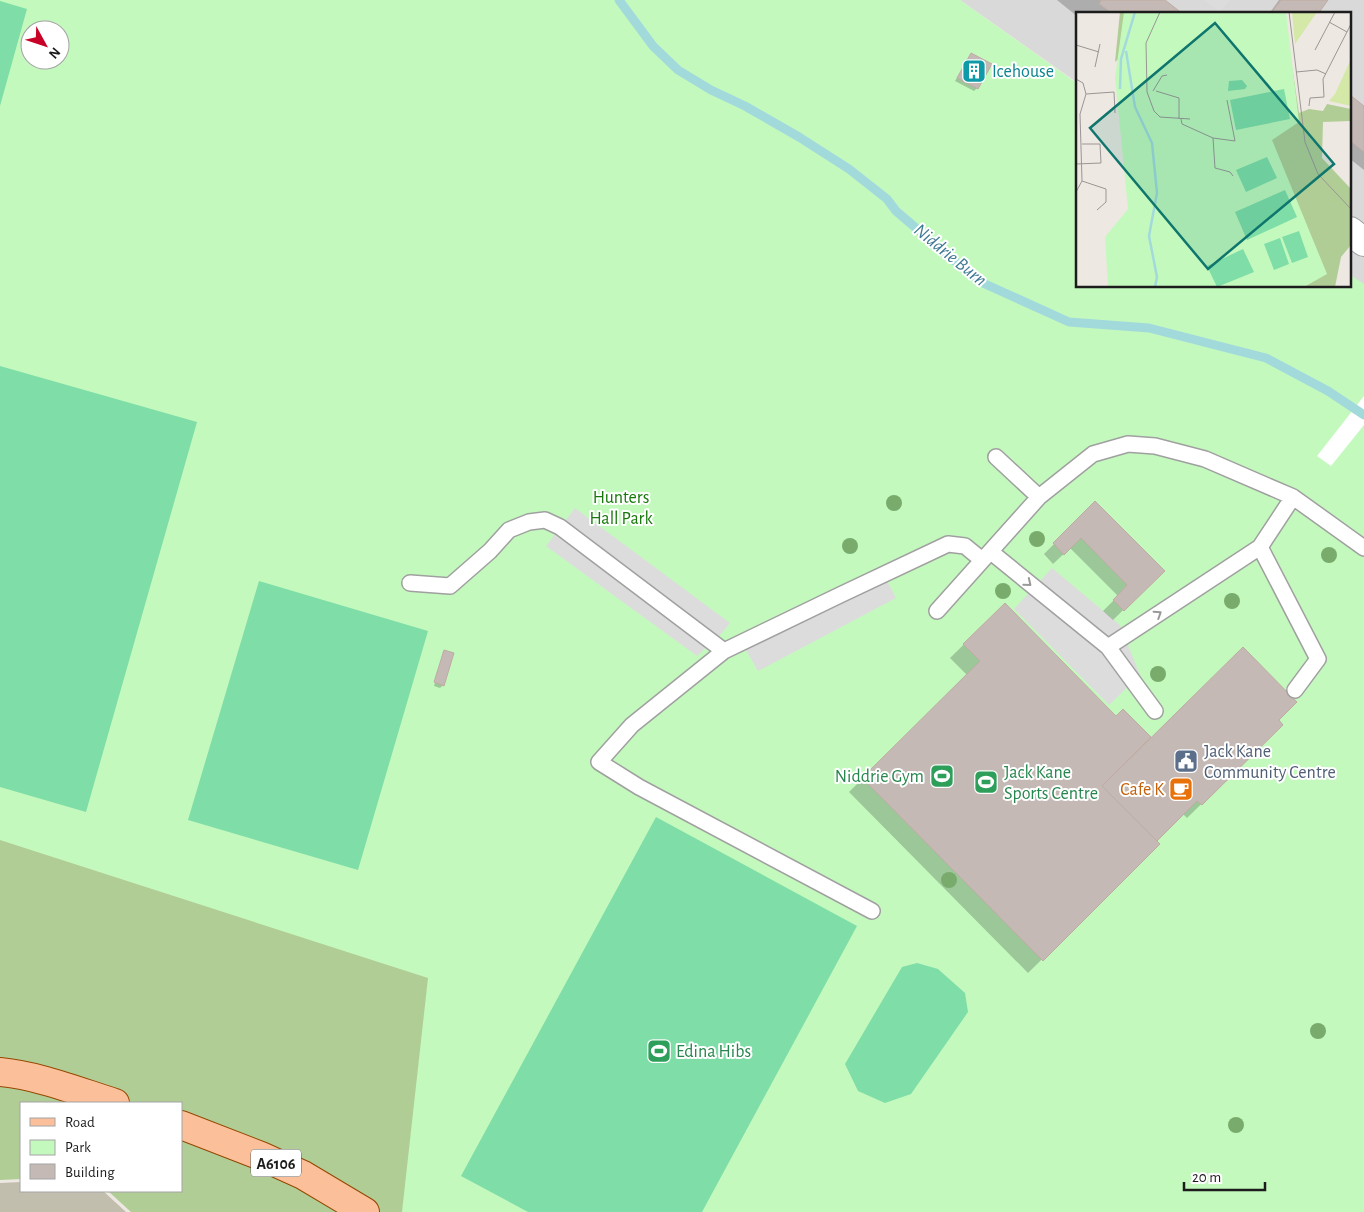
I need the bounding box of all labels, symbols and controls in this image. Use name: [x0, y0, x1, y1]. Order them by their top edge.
inset map: [1076, 12, 1352, 288]
north arrow: [20, 20, 70, 70]
text: N: [46, 44, 63, 61]
building icon: Icehouse: [961, 58, 987, 84]
place label: Icehouse: [992, 63, 1054, 81]
water label: Niddrie Burn: [910, 220, 990, 290]
park label: Hunters Hall Park: [589, 489, 653, 528]
one-way arrow: [1023, 577, 1032, 586]
one-way arrow: [1153, 611, 1162, 621]
place label: Jack Kane Community Centre: [1204, 743, 1336, 782]
public building icon: Jack Kane Community Centre: [1173, 748, 1199, 774]
sports icon: Niddrie Gym: [929, 763, 955, 789]
place label: Jack Kane Sports Centre: [1004, 764, 1098, 803]
place label: Niddrie Gym: [835, 768, 924, 786]
sports icon: Jack Kane Sports Centre: [973, 769, 999, 795]
cafe icon: Cafe K: [1168, 776, 1194, 802]
place label: Cafe K: [1120, 781, 1164, 799]
sports icon: Edina Hibs: [646, 1038, 672, 1064]
place label: Edina Hibs: [676, 1043, 751, 1061]
legend: [20, 1102, 182, 1192]
text: Road: [65, 1115, 95, 1130]
text: Park: [65, 1140, 91, 1155]
road number: A6106: [251, 1150, 301, 1176]
scale bar: [1184, 1160, 1265, 1192]
text: Building: [65, 1165, 115, 1180]
text: 20 m: [1192, 1170, 1221, 1185]

